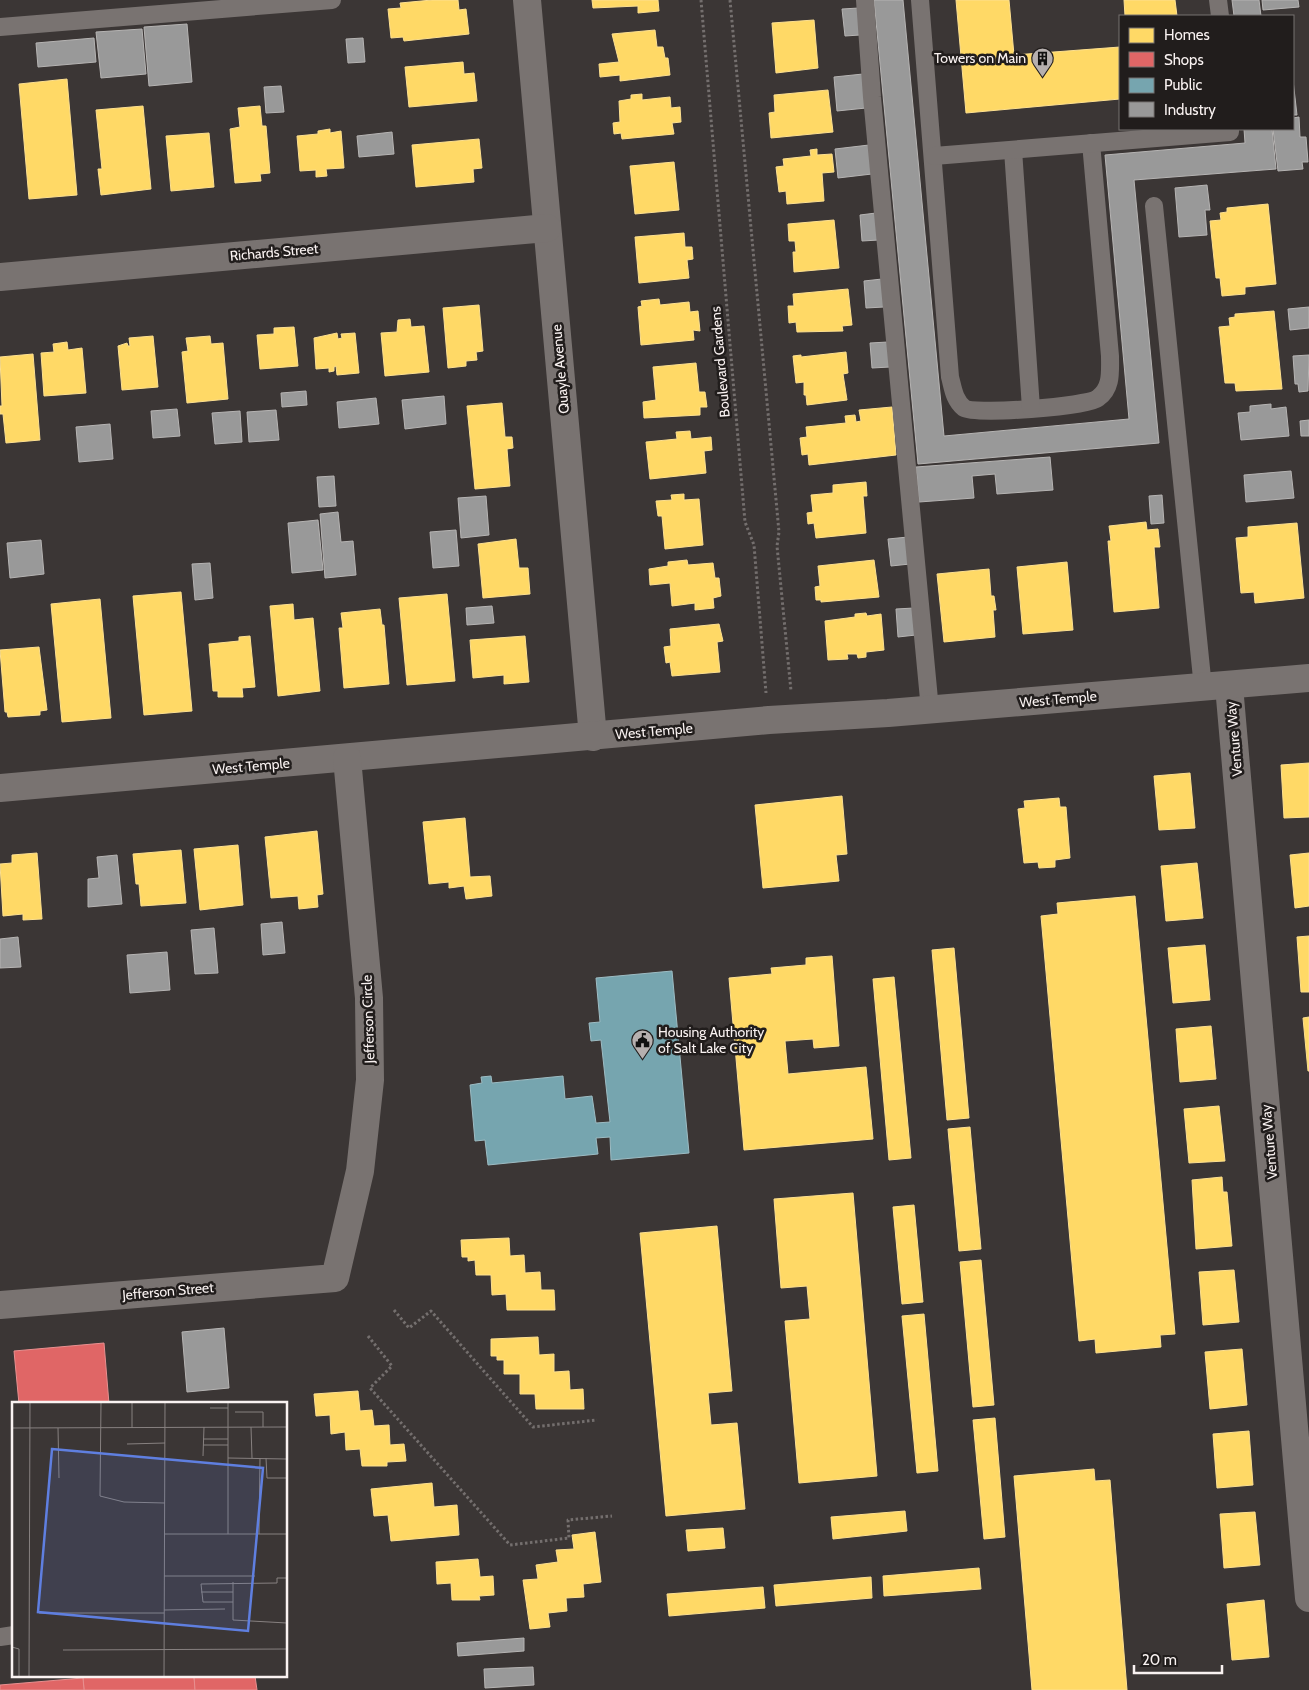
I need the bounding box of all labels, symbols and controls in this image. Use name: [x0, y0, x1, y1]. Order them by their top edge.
legend: [1119, 15, 1294, 130]
text: Homes: [1164, 26, 1210, 44]
building icon: Towers on Main: [1030, 46, 1054, 77]
place label: Towers on Main: [934, 49, 1026, 67]
text: Shops: [1164, 51, 1204, 69]
text: Public: [1164, 76, 1202, 94]
text: Industry: [1164, 101, 1216, 119]
street label: Richards Street: [229, 239, 319, 265]
street label: Boulevard Gardens: [706, 306, 734, 418]
street label: Quayle Avenue: [547, 324, 573, 414]
street label: West Temple: [1019, 687, 1097, 711]
street label: Venture Way: [1222, 701, 1246, 777]
street label: West Temple: [615, 719, 693, 743]
street label: West Temple: [212, 754, 290, 778]
street label: Jefferson Circle: [357, 974, 379, 1065]
place label: Housing Authority of Salt Lake City: [658, 1023, 764, 1057]
public building icon: Housing Authority of Salt Lake City: [630, 1028, 654, 1059]
street label: Venture Way: [1257, 1104, 1281, 1180]
street label: Jefferson Street: [121, 1278, 215, 1304]
inset map: [12, 1402, 288, 1678]
scale bar: [1134, 1642, 1222, 1674]
text: 20 m: [1142, 1651, 1177, 1669]

